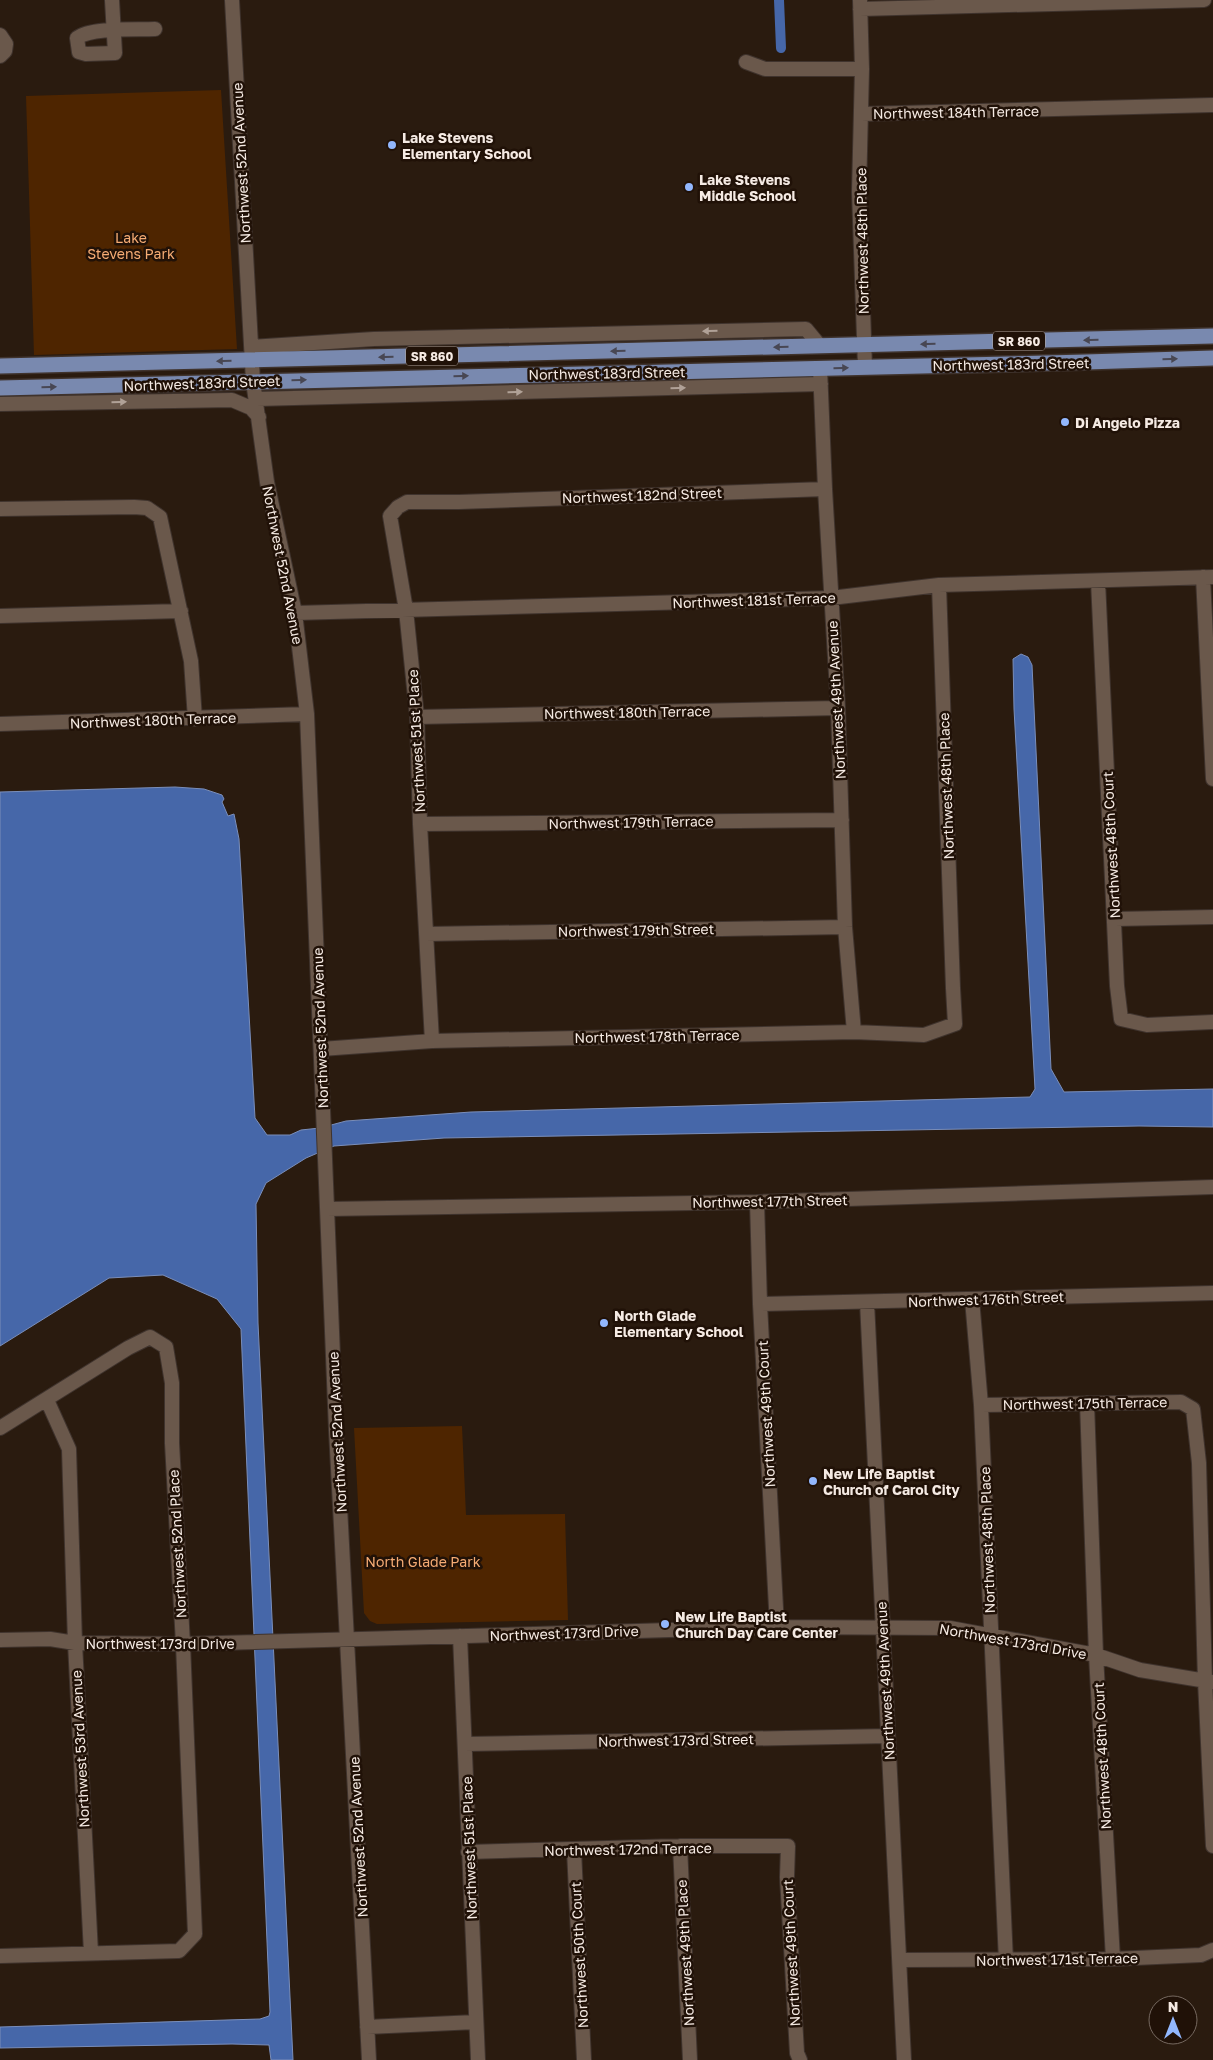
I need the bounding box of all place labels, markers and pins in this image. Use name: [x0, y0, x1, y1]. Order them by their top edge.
place label: Lake Stevens Elementary School: [402, 129, 532, 162]
marker: Lake Stevens Elementary School: [386, 139, 398, 151]
place label: Lake Stevens Middle School: [699, 171, 797, 204]
marker: Lake Stevens Middle School: [683, 181, 695, 193]
place label: Di Angelo Pizza: [1075, 414, 1180, 431]
marker: Di Angelo Pizza: [1059, 416, 1071, 428]
place label: North Glade Elementary School: [614, 1307, 744, 1340]
marker: North Glade Elementary School: [598, 1317, 610, 1329]
place label: New Life Baptist Church of Carol City: [823, 1465, 960, 1498]
marker: New Life Baptist Church of Carol City: [807, 1475, 819, 1487]
place label: New Life Baptist Church Day Care Center: [675, 1608, 838, 1641]
marker: New Life Baptist Church Day Care Center: [659, 1618, 671, 1630]

